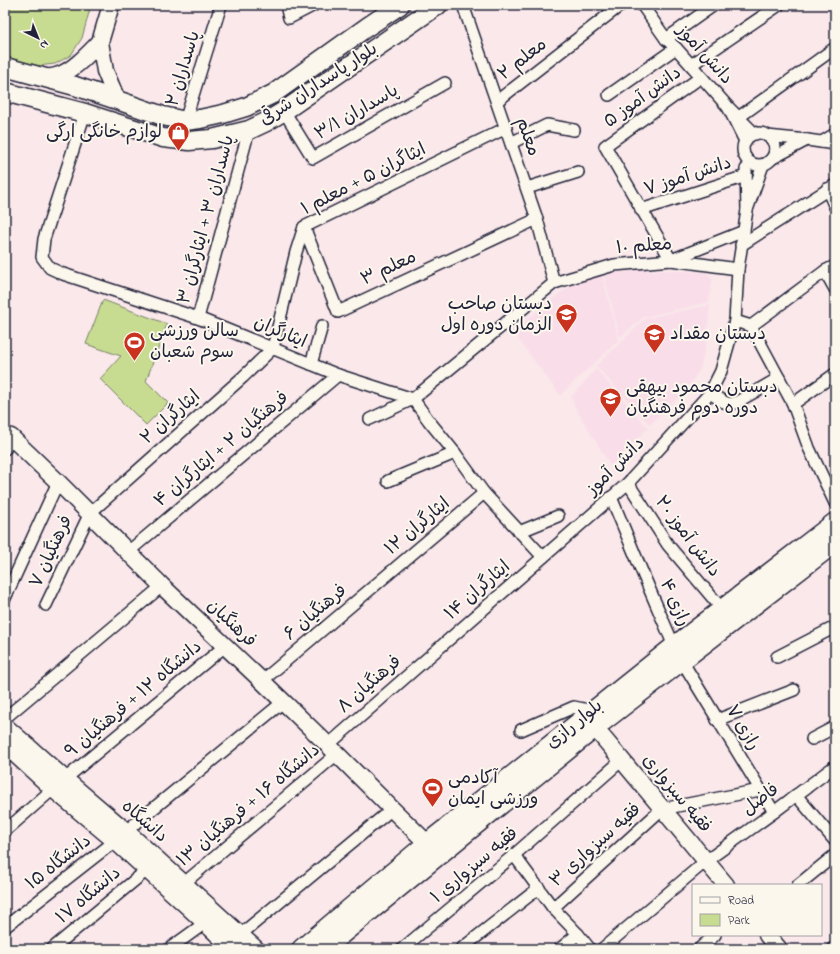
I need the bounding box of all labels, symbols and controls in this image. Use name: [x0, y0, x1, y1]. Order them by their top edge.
north arrow: [18, 18, 58, 58]
street label: دانش آموز: [668, 18, 738, 91]
street label: پاسداران ۲: [160, 28, 208, 110]
street label: معلم ۲: [493, 32, 553, 88]
text: N: [36, 36, 52, 53]
street label: بلوار پاسداران شرقی: [254, 36, 383, 133]
street label: دانش آموز ۵: [599, 61, 687, 135]
street label: پاسداران ۳/۱: [310, 79, 404, 147]
street label: معلم: [508, 114, 546, 160]
place label: لوازم خانگی ارگی: [46, 120, 162, 146]
shop icon: لوازم خانگی ارگی: [165, 120, 191, 153]
street label: پاسداران ۳ + ایثارگران ۳: [172, 133, 242, 307]
street label: ایثاگران ۵ + معلم ۱: [297, 137, 431, 223]
street label: دانش آموز ۷: [641, 151, 735, 203]
street label: معلم ۱۰: [615, 232, 673, 262]
street label: معلم ۳: [357, 245, 421, 293]
place label: دبستان صاحب الزمان دوره اول: [441, 292, 552, 339]
school or university icon: دبستان صاحب الزمان دوره اول: [554, 302, 580, 335]
street label: ایثارگران: [249, 310, 311, 356]
place label: سالن ورزشی سوم شعبان: [150, 319, 239, 366]
school or university icon: دبستان مقداد: [642, 322, 668, 355]
place label: دبستان مقداد: [670, 322, 766, 348]
sports icon: سالن ورزشی سوم شعبان: [122, 329, 148, 362]
place label: دبستان محمود بیهقی دوره دوم فرهنگیان: [626, 375, 778, 422]
street label: ایثارگران ۲: [135, 385, 207, 451]
school or university icon: دبستان محمود بیهقی دوره دوم فرهنگیان: [598, 385, 624, 418]
street label: فرهنگیان ۲ + ایثارگران ۴: [149, 386, 295, 514]
street label: دانش آموز: [579, 432, 651, 504]
street label: دانش آموز ۲۰: [648, 491, 726, 583]
street label: ایثارگران ۱۲: [380, 492, 456, 562]
street label: فرهنگیان ۷: [24, 511, 80, 593]
street label: ایثارگران ۱۴: [439, 555, 517, 627]
street label: رازی ۴: [652, 575, 696, 631]
street label: فرهنگیان ۶: [279, 579, 353, 647]
street label: فرهنگیان: [200, 594, 262, 654]
street label: دانشگاه ۱۲ + فرهنگیان ۹: [60, 635, 208, 765]
street label: فرهنگیان ۸: [332, 650, 408, 720]
street label: بلوار رازی: [541, 694, 609, 756]
street label: رازی ۷: [718, 700, 766, 756]
street label: دانشگاه ۱۶ + فرهنگیان ۱۳: [172, 738, 326, 874]
street label: فقیه سبزواری: [635, 749, 717, 839]
place label: آکادمی ورزشی ایمان: [448, 766, 538, 813]
sports icon: آکادمی ورزشی ایمان: [420, 776, 446, 809]
street label: فاضل: [737, 778, 785, 822]
street label: دانشگاه: [115, 795, 173, 849]
street label: فقیه سبزواری ۳: [544, 798, 648, 894]
street label: فقیه سبزواری ۱: [426, 822, 524, 910]
street label: دانشگاه ۱۵: [21, 829, 97, 897]
street label: دانشگاه ۱۷: [51, 861, 127, 931]
legend: [692, 884, 822, 936]
text: Road: [728, 892, 754, 910]
text: Park: [728, 912, 750, 930]

